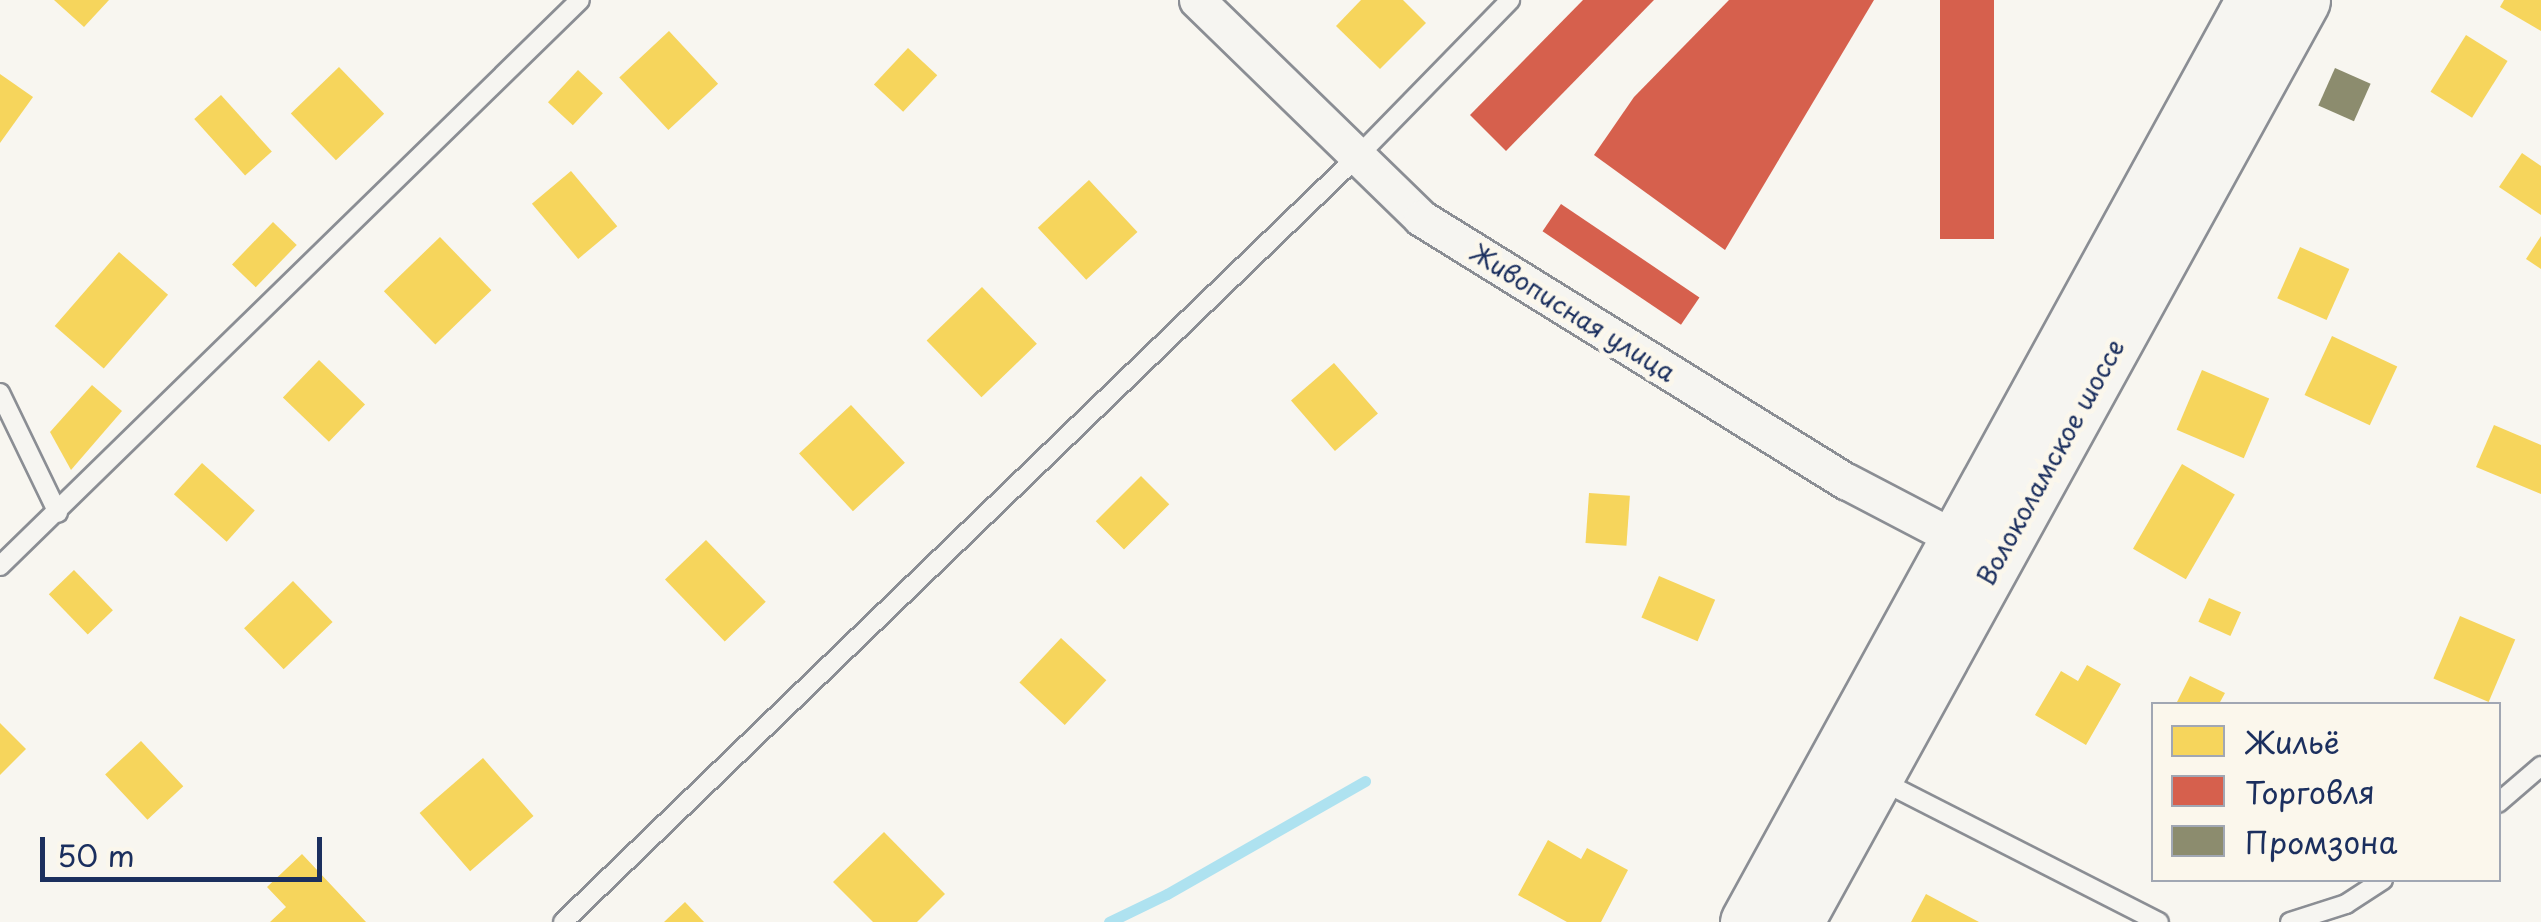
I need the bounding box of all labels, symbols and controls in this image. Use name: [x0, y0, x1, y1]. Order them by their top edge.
street label: Живописная улица: [1464, 236, 1682, 388]
street label: Волоколамское шоссе: [1970, 334, 2130, 590]
legend: [2151, 702, 2501, 882]
text: Жильё: [2245, 719, 2340, 764]
text: Торговля: [2245, 769, 2375, 814]
scale bar: [45, 817, 328, 879]
text: Промзона: [2245, 819, 2397, 864]
text: 50 m: [57, 832, 135, 877]

